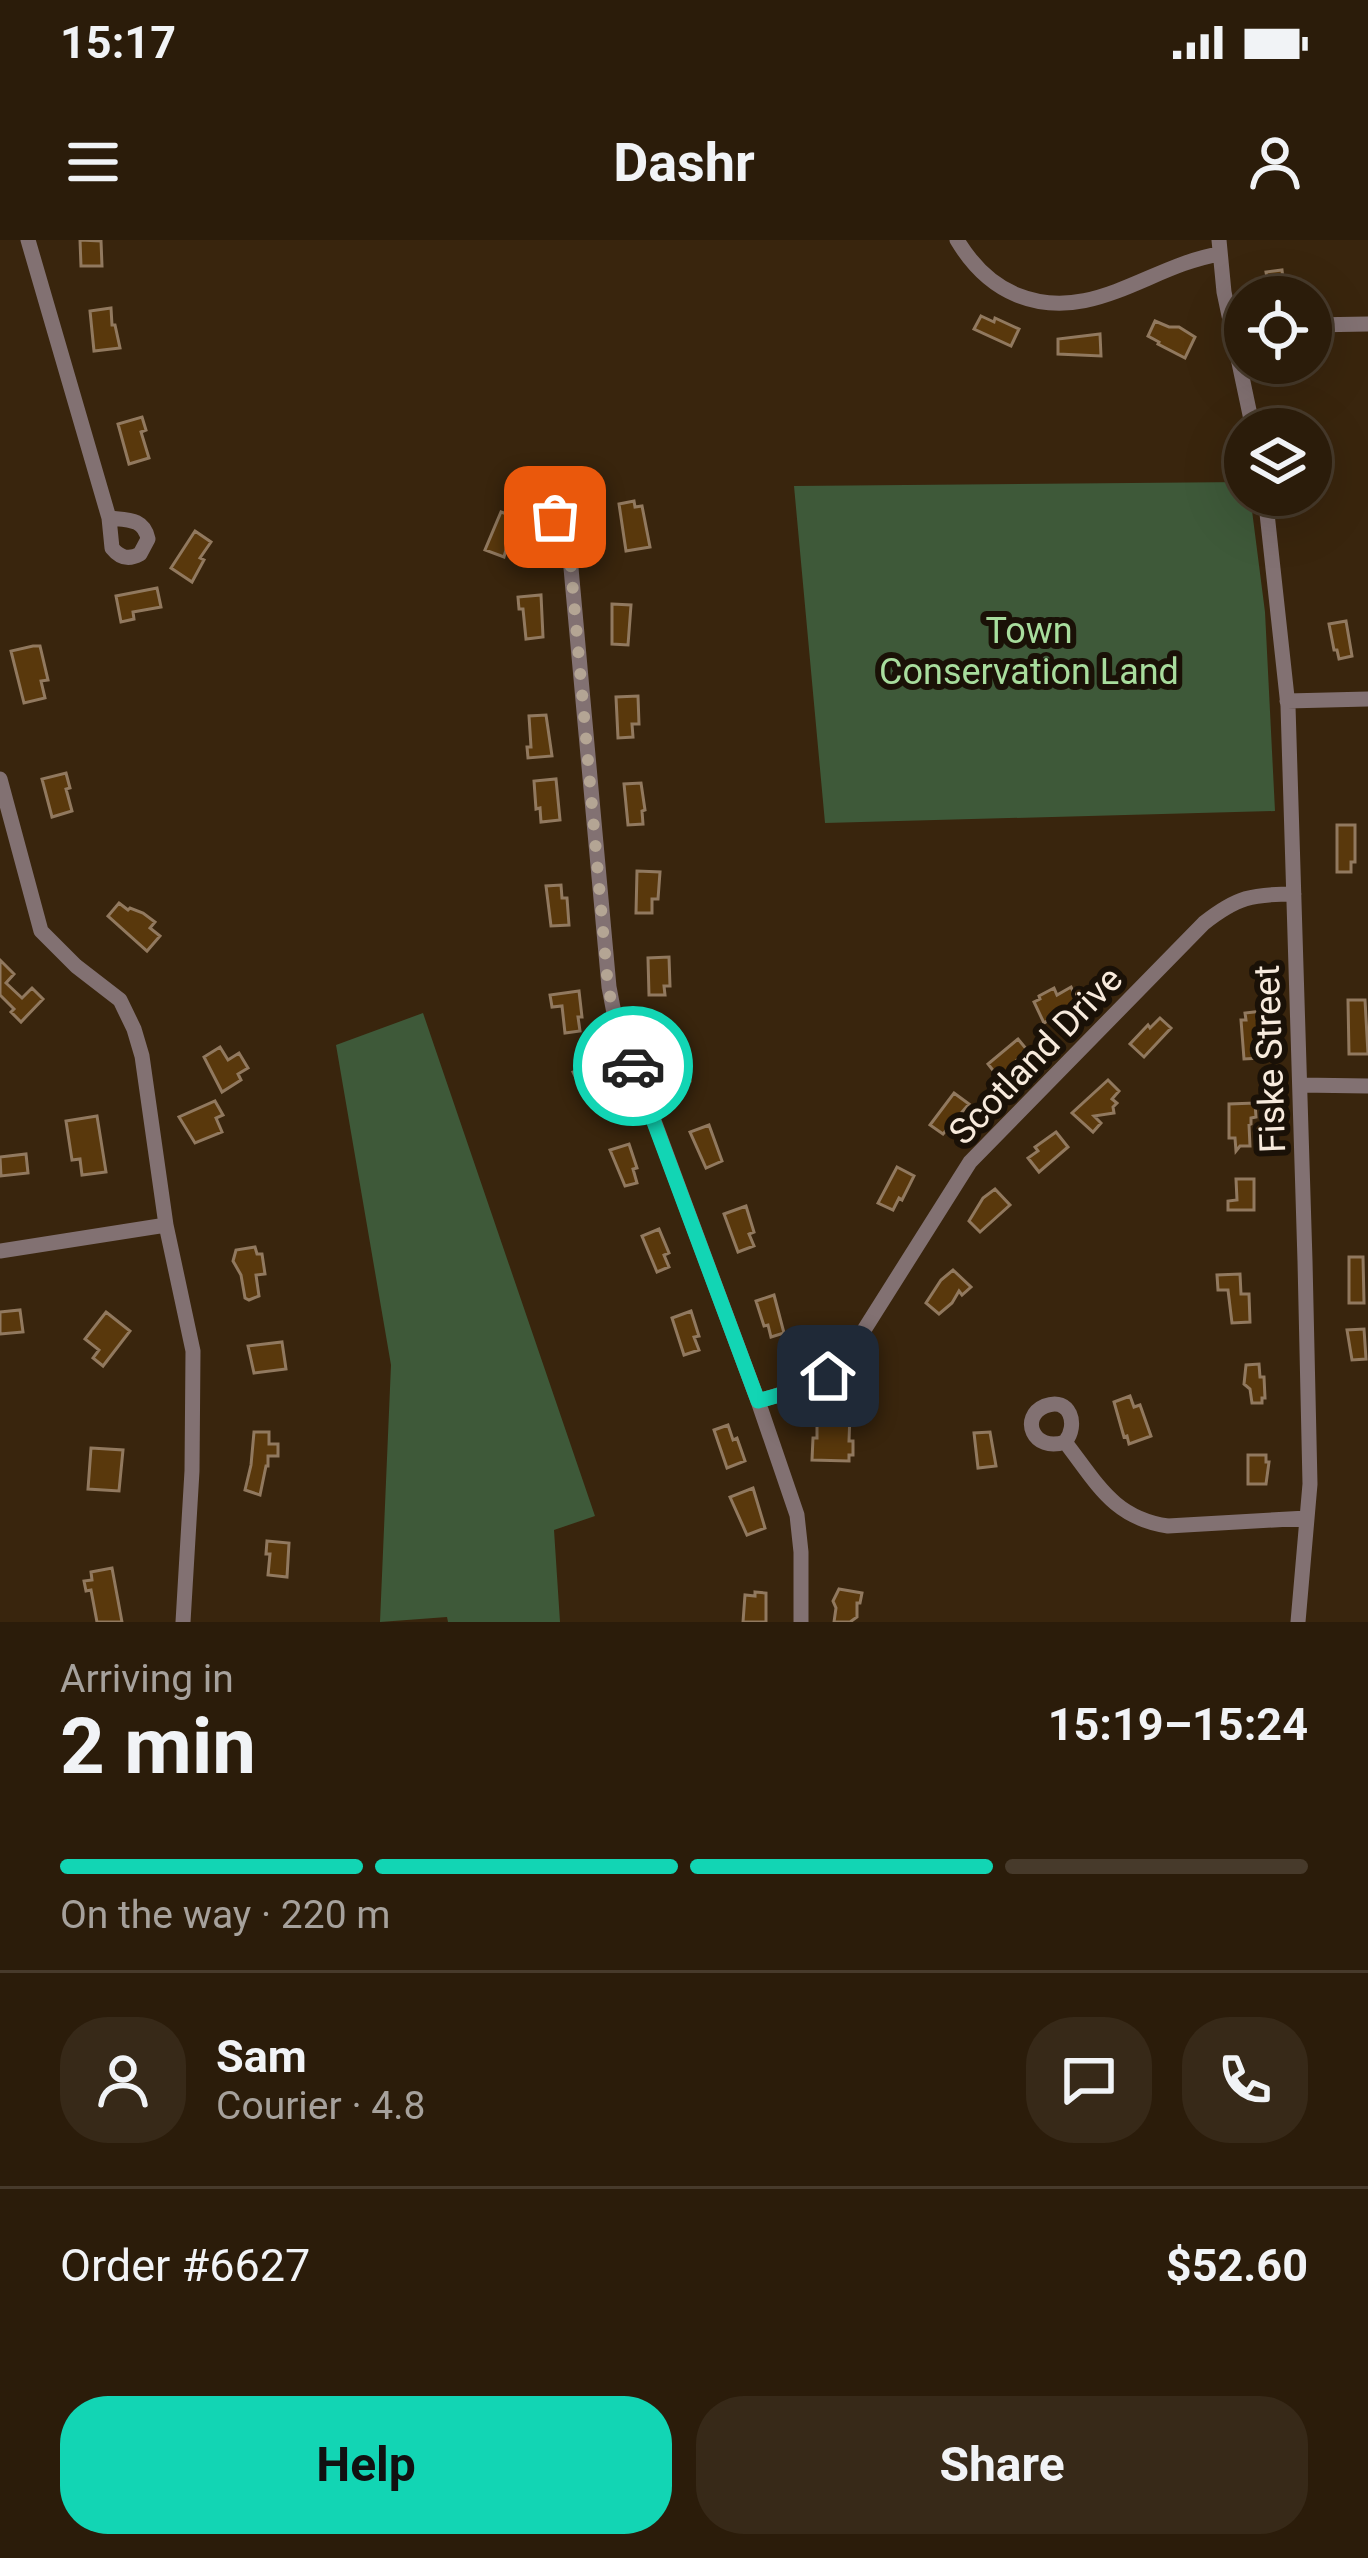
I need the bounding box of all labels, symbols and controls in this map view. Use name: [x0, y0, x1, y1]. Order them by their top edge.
text: 15:17: [60, 16, 176, 69]
icon: menu: [60, 129, 126, 195]
icon: person: [1242, 129, 1308, 195]
text: Dashr: [613, 131, 755, 194]
map controls: [1224, 276, 1332, 516]
button: locate: [1224, 276, 1332, 384]
button: layers: [1224, 408, 1332, 516]
pin: [504, 466, 606, 568]
icon: bag: [522, 484, 588, 550]
park label: Town Conservation Land: [879, 610, 1179, 693]
street label: Scotland Drive: [940, 958, 1131, 1153]
street label: Fiske Street: [1246, 964, 1294, 1154]
courier: [573, 1006, 693, 1126]
icon: car: [600, 1033, 666, 1099]
pin: [777, 1325, 879, 1427]
icon: home: [795, 1343, 861, 1409]
text: Arriving in: [60, 1656, 234, 1702]
text: 15:19–15:24: [1048, 1698, 1308, 1751]
text: 2 min: [60, 1701, 256, 1792]
text: On the way · 220 m: [60, 1892, 391, 1938]
button: person: [60, 2017, 186, 2143]
button: chat: [1026, 2017, 1152, 2143]
button: phone: [1182, 2017, 1308, 2143]
text: Sam: [216, 2030, 307, 2083]
text: Courier · 4.8: [216, 2083, 425, 2129]
text: Order #6627: [60, 2239, 310, 2292]
text: $52.60: [1166, 2239, 1308, 2292]
button: Help: [60, 2396, 672, 2534]
button: Share: [696, 2396, 1308, 2534]

